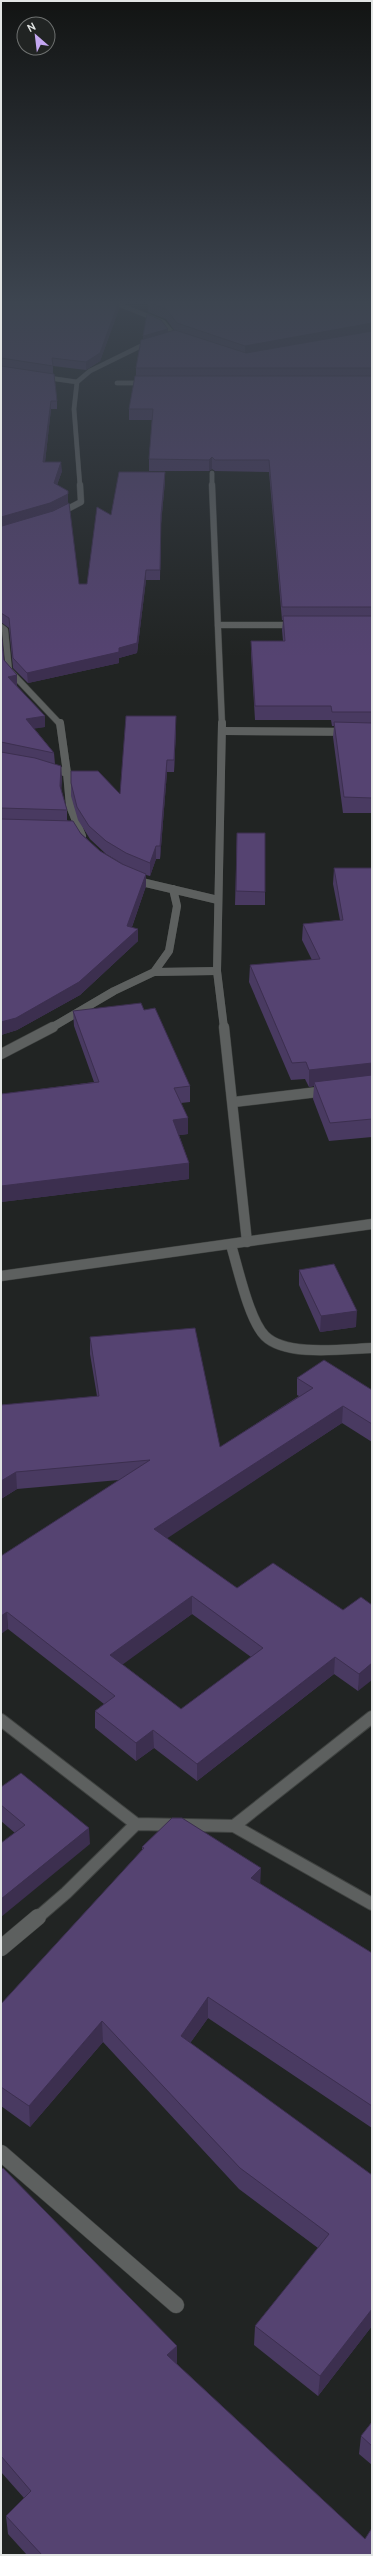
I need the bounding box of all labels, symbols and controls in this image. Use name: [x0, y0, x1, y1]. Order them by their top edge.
north arrow: [16, 16, 56, 56]
text: N: [25, 19, 38, 35]

